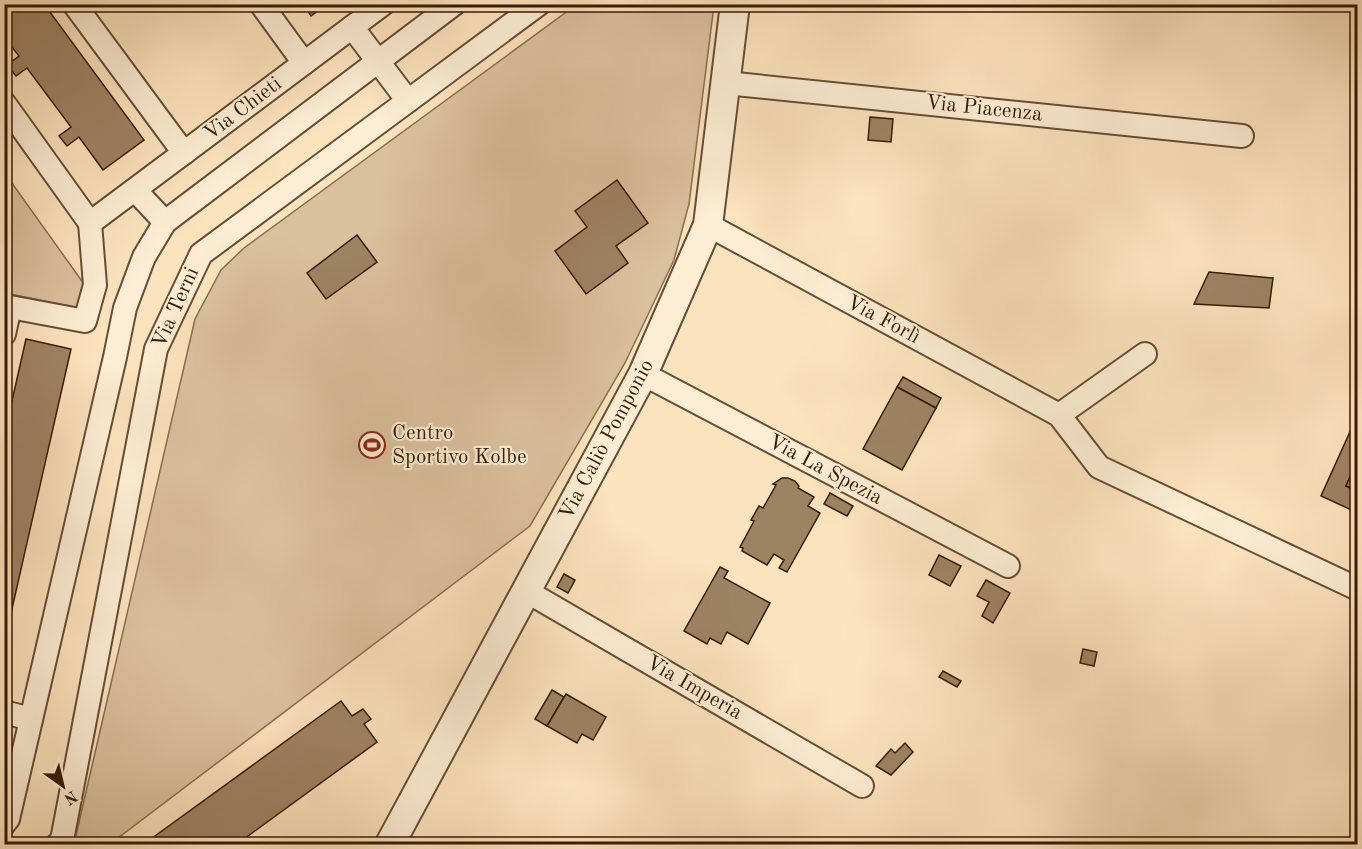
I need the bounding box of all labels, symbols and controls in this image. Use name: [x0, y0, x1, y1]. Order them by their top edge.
street label: Via Chieti: [200, 73, 286, 145]
street label: Via Piacenza: [925, 92, 1043, 126]
street label: Via Terni: [149, 264, 203, 352]
street label: Via Forlì: [843, 292, 923, 348]
street label: Via Caliò Pomponio: [556, 356, 658, 524]
place label: Centro Sportivo Kolbe: [392, 423, 527, 468]
sports icon: Centro Sportivo Kolbe: [357, 430, 387, 460]
street label: Via La Spezia: [764, 431, 886, 509]
street label: Via Imperia: [642, 652, 746, 724]
north arrow: [33, 756, 93, 816]
text: N: [60, 787, 80, 807]

